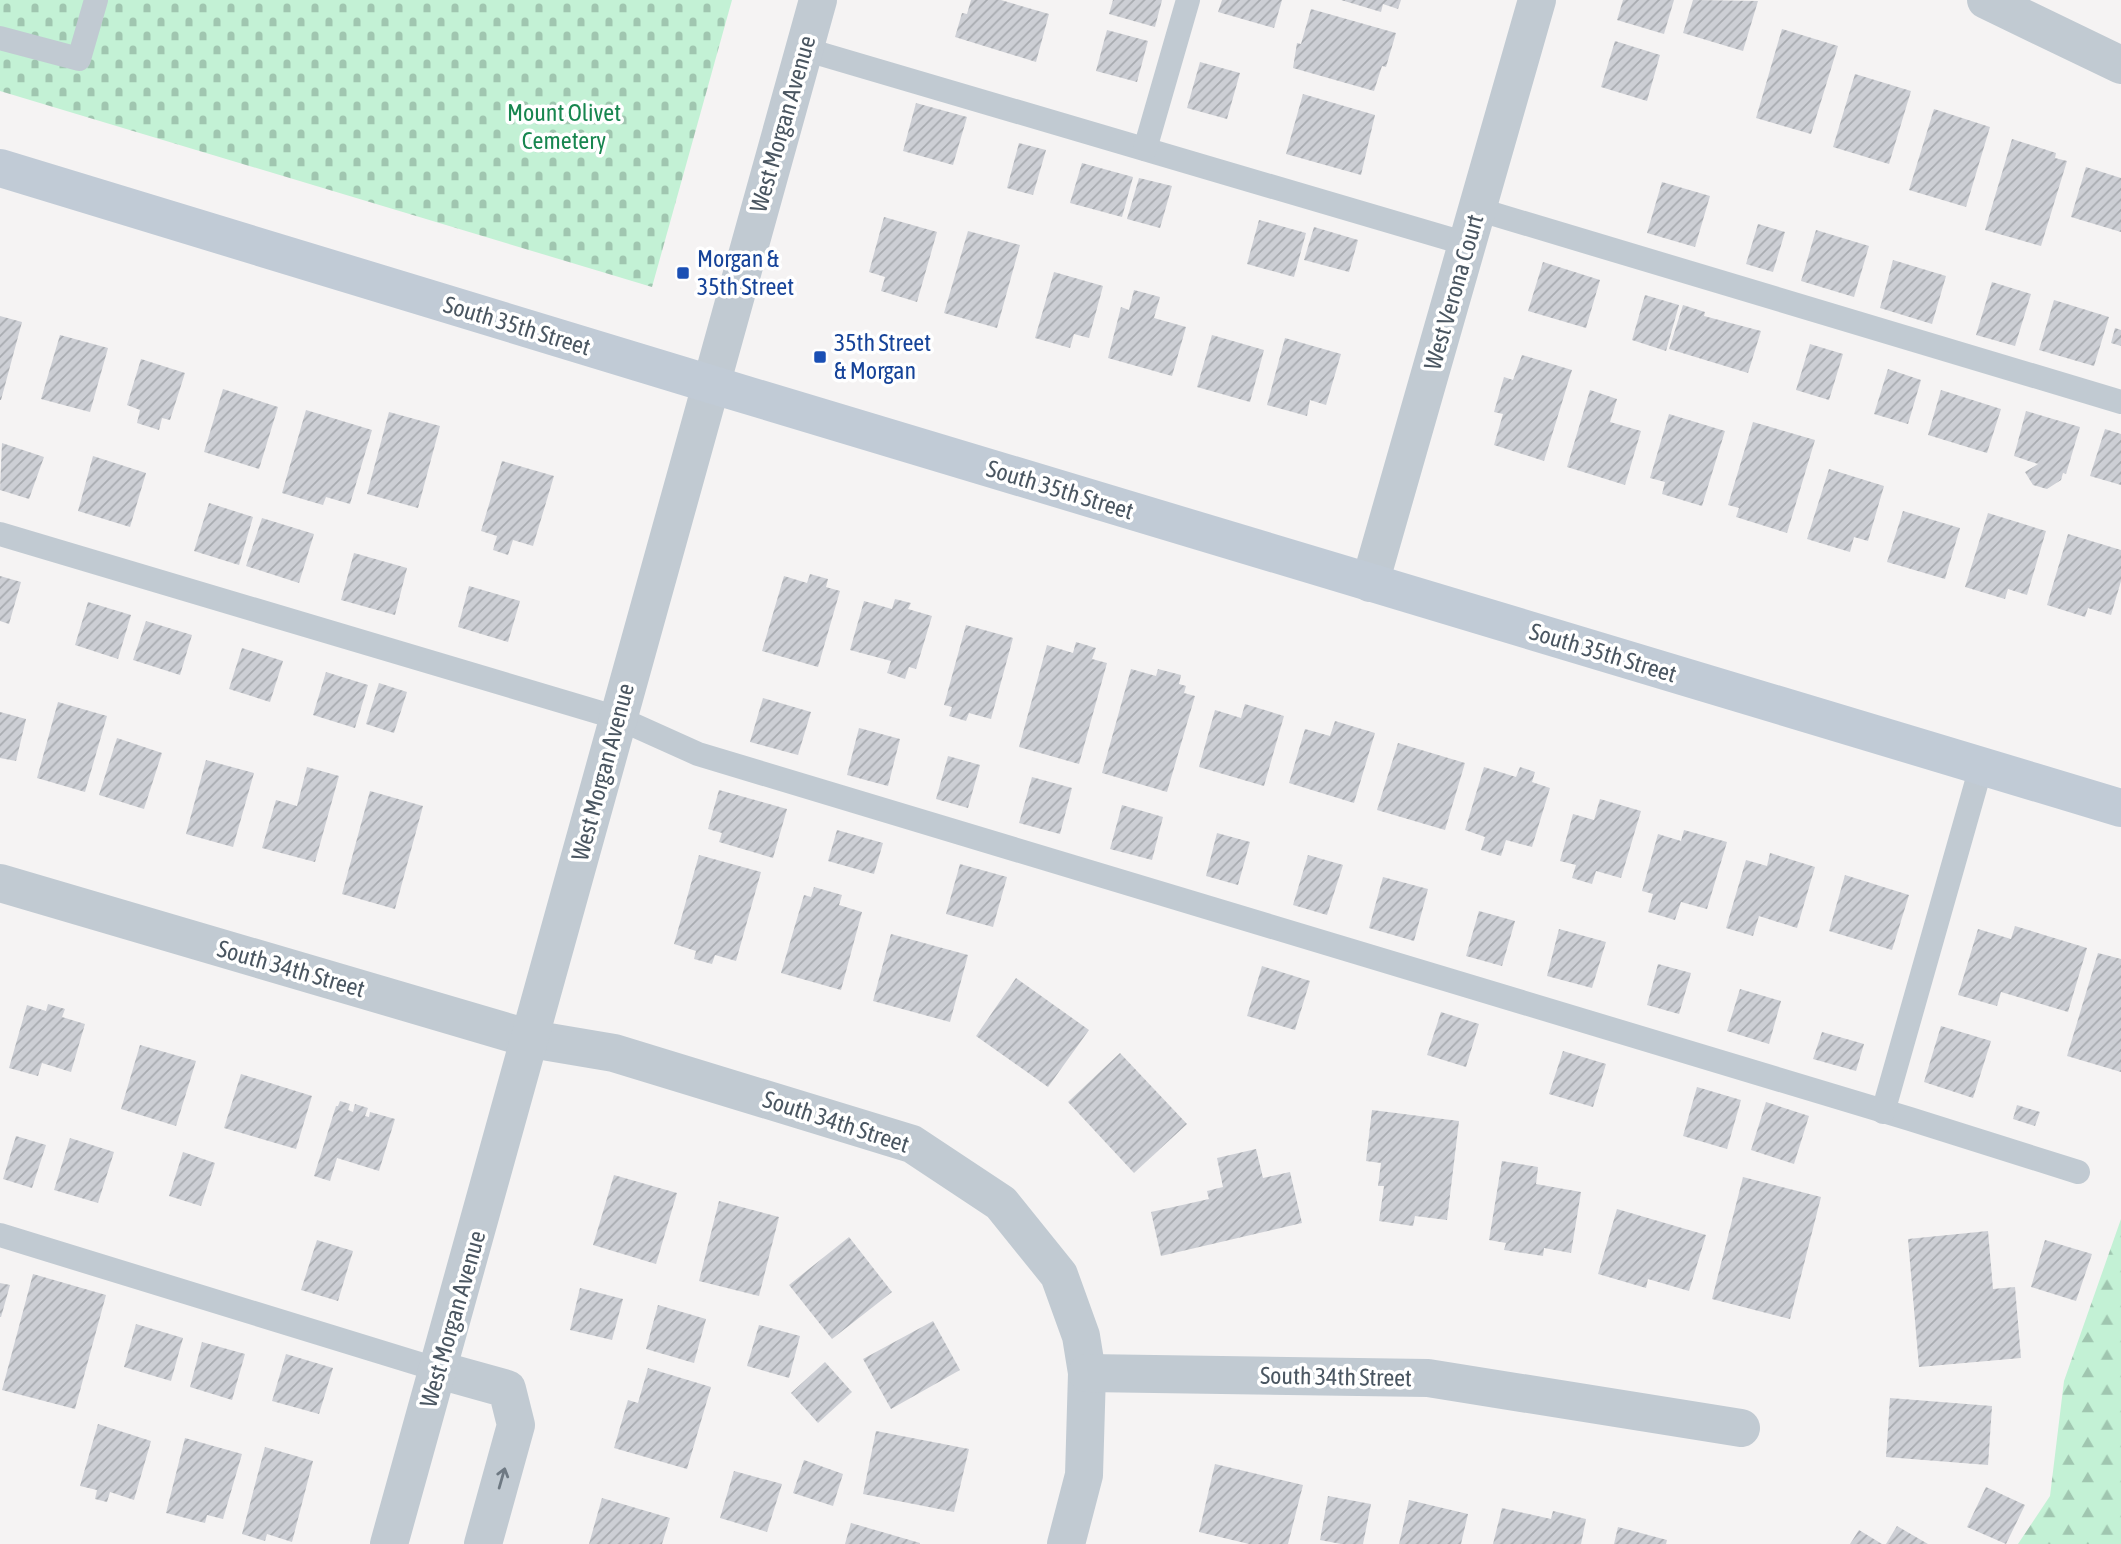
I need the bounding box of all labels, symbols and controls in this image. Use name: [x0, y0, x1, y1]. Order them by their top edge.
street label: West Morgan Avenue: [744, 33, 821, 215]
park label: Mount Olivet Cemetery: [507, 99, 621, 154]
street label: West Verona Court: [1418, 211, 1489, 373]
place label: Morgan & 35th Street: [697, 245, 794, 300]
marker: Morgan & 35th Street: [675, 265, 691, 281]
street label: South 35th Street: [441, 290, 594, 361]
place label: 35th Street & Morgan: [834, 329, 931, 384]
marker: 35th Street & Morgan: [812, 349, 828, 365]
street label: South 35th Street: [984, 454, 1137, 525]
street label: South 35th Street: [1527, 617, 1680, 688]
street label: West Morgan Avenue: [566, 680, 639, 863]
street label: South 34th Street: [214, 935, 368, 1002]
street label: South 34th Street: [760, 1085, 913, 1158]
street label: West Morgan Avenue: [414, 1228, 491, 1410]
street label: South 34th Street: [1260, 1362, 1412, 1391]
one-way arrow: [496, 1467, 509, 1489]

